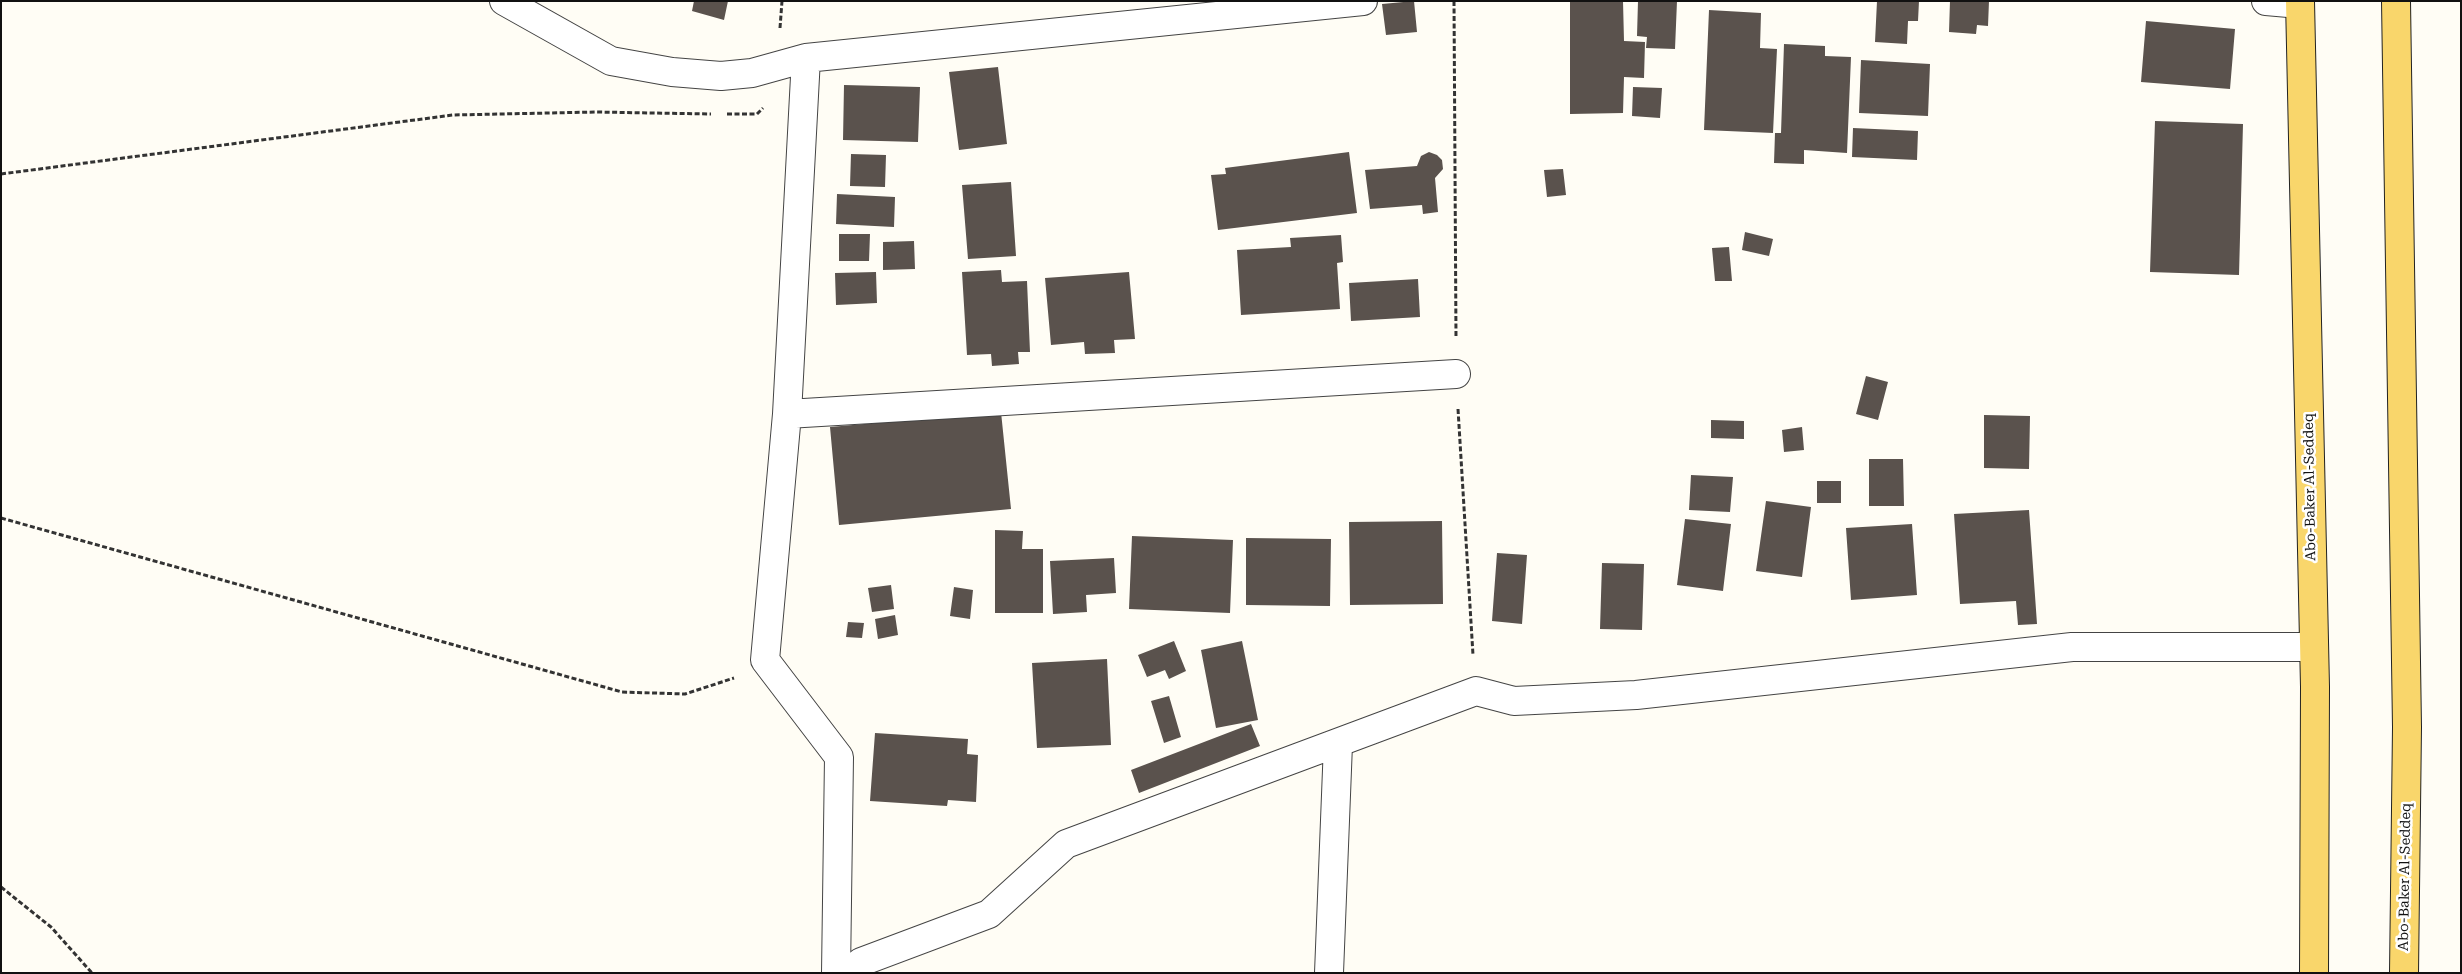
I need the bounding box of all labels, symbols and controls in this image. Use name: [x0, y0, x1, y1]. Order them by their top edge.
street label: Abo-Baker Al-Seddeq: [2300, 413, 2320, 561]
street label: Abo-Baker Al-Seddeq: [2395, 803, 2415, 951]

